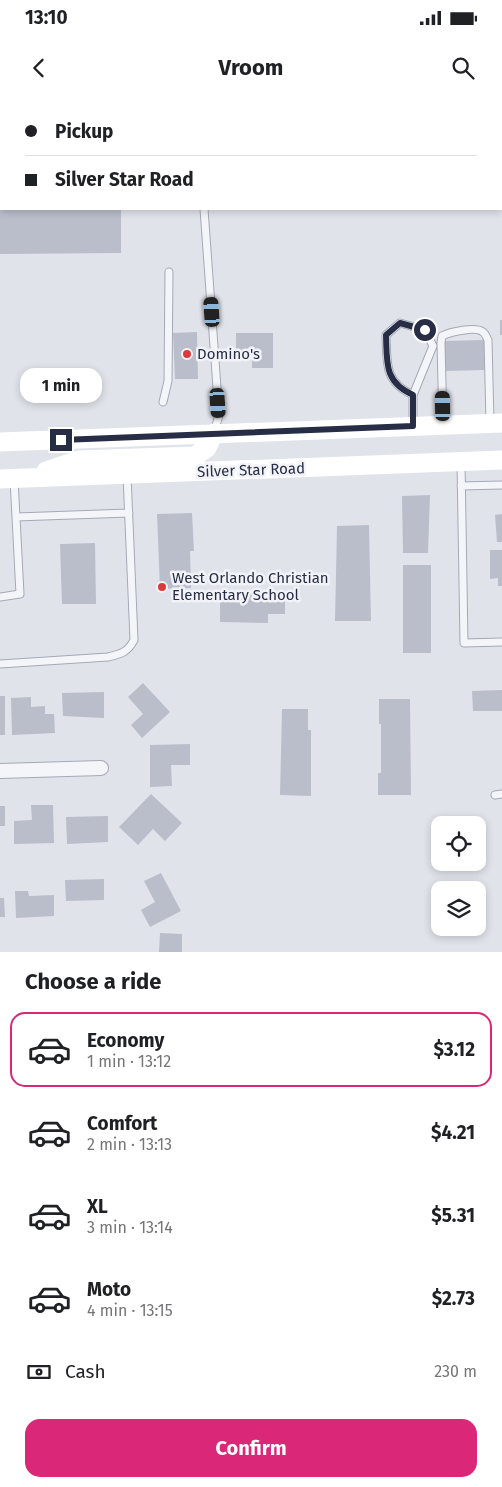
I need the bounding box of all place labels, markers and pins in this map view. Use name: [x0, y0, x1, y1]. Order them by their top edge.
place label: Domino's: [197, 345, 260, 363]
marker: Domino's: [181, 348, 193, 360]
place label: West Orlando Christian Elementary School: [172, 569, 329, 604]
marker: West Orlando Christian Elementary School: [156, 581, 168, 593]

